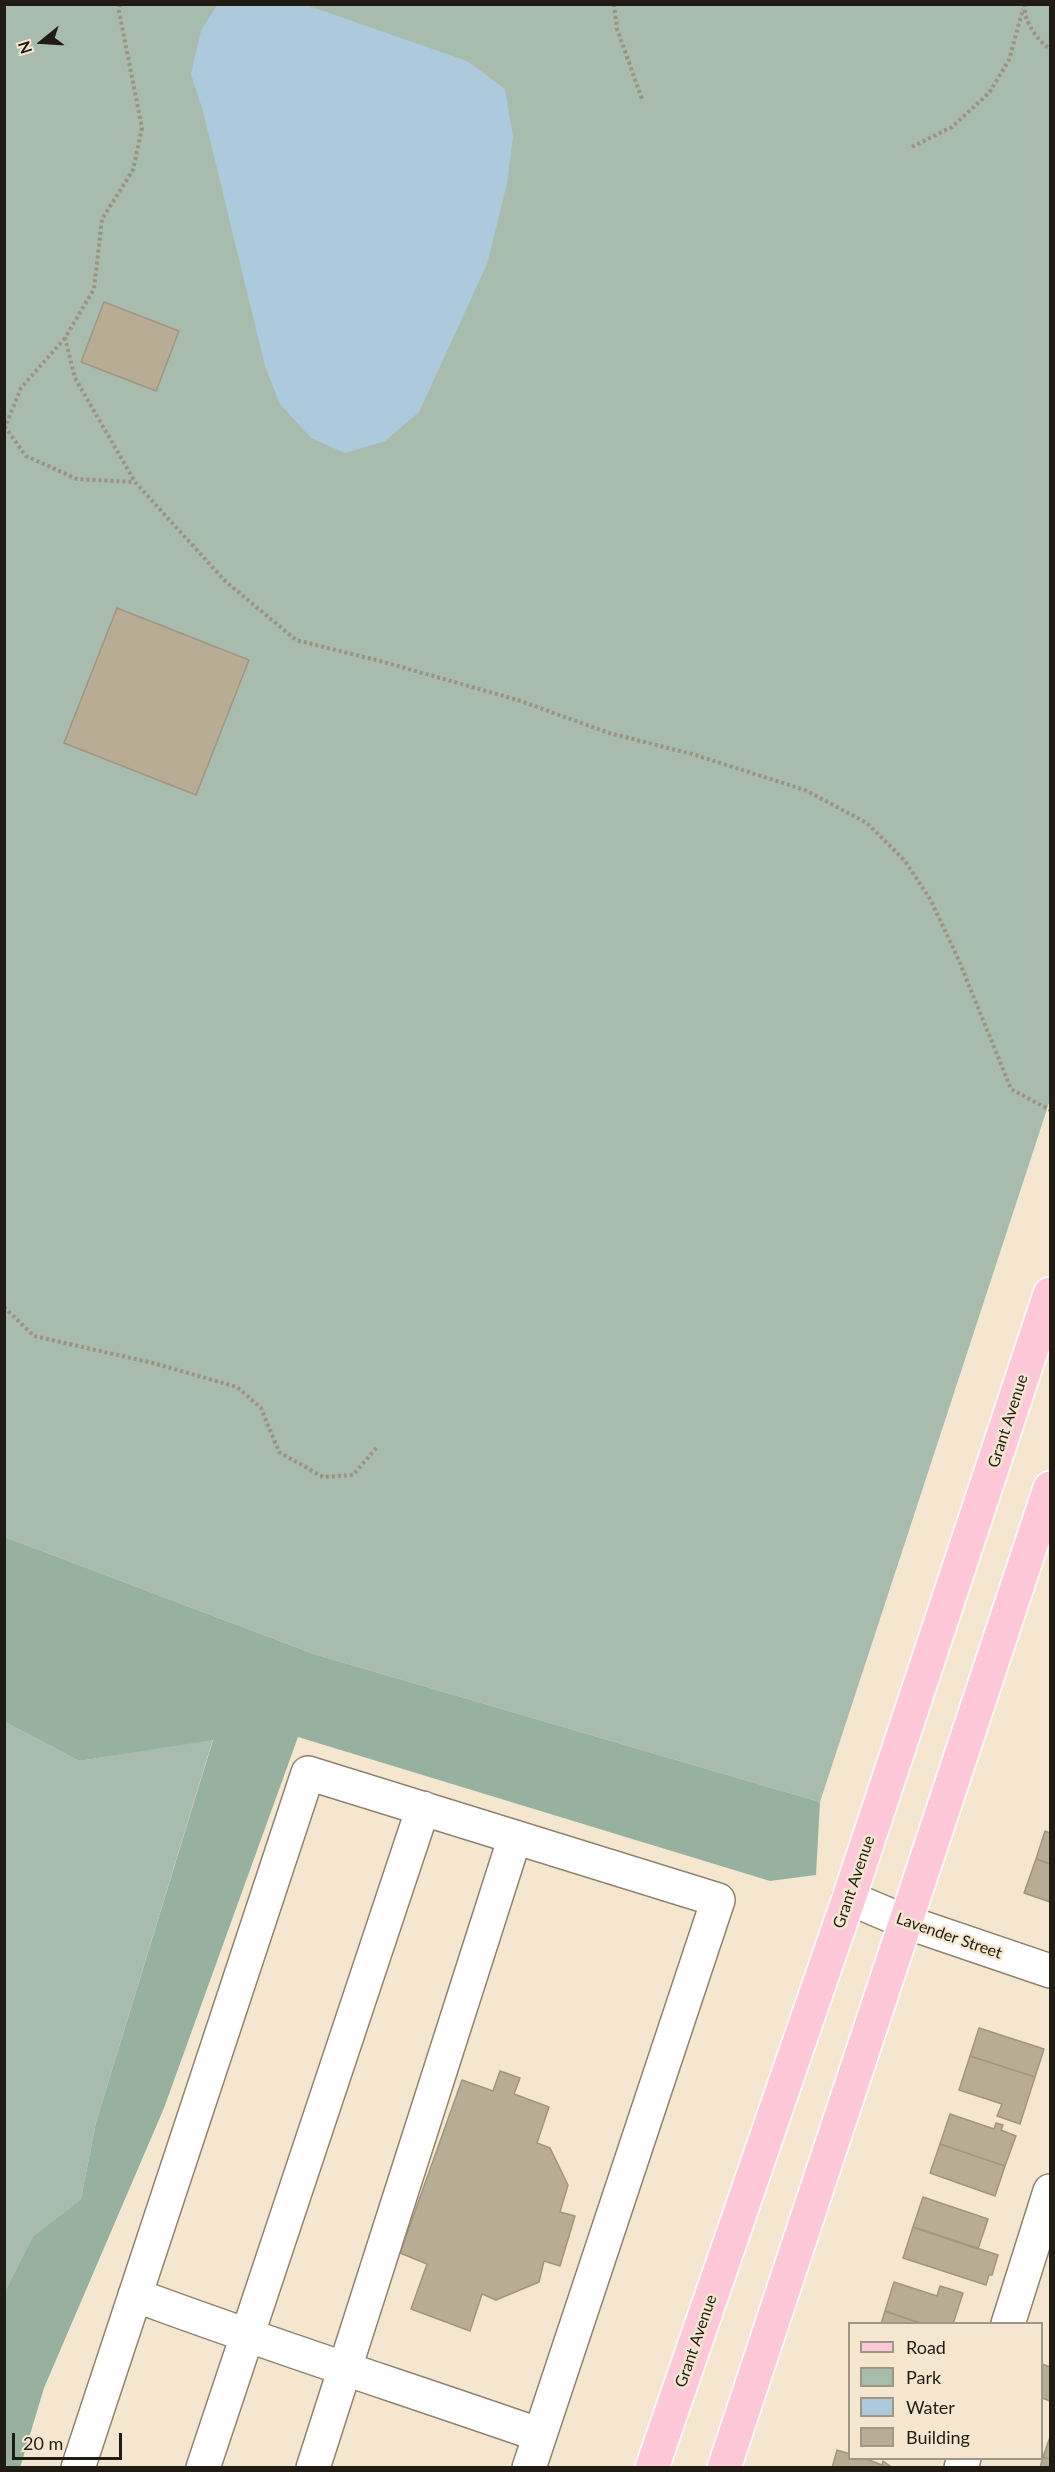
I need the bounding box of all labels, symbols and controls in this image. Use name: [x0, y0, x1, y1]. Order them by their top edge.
north arrow: [12, 12, 72, 72]
text: N: [13, 39, 35, 57]
street label: Grant Avenue: [984, 1372, 1032, 1470]
street label: Grant Avenue: [829, 1833, 879, 1931]
street label: Lavender Street: [893, 1909, 1005, 1963]
street label: Grant Avenue: [671, 2292, 721, 2390]
legend: [848, 2322, 1043, 2460]
text: Road: [906, 2336, 946, 2358]
text: Park: [906, 2366, 941, 2388]
text: Water: [906, 2396, 955, 2418]
scale bar: [15, 2421, 124, 2459]
text: Building: [906, 2426, 970, 2448]
text: 20 m: [23, 2432, 63, 2454]

